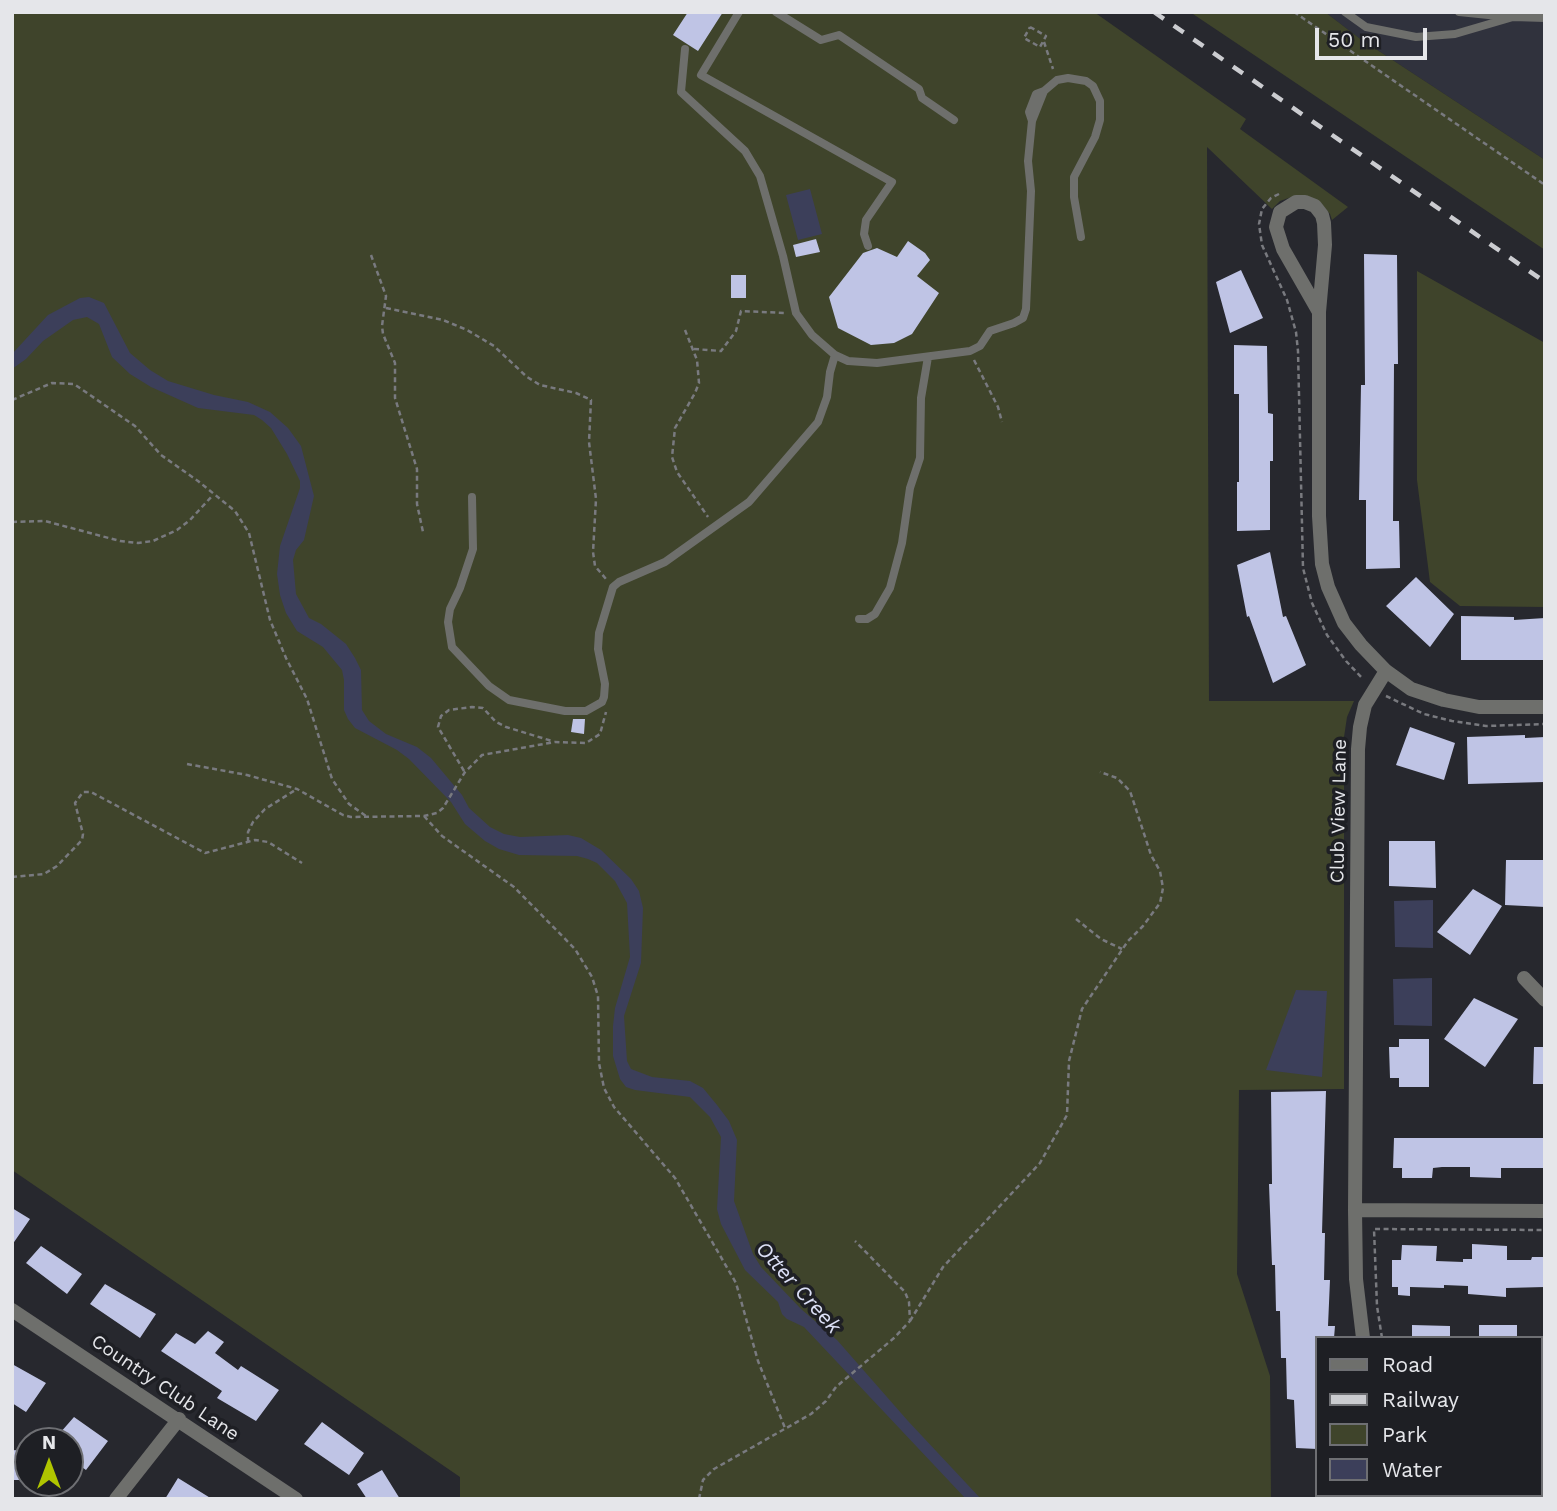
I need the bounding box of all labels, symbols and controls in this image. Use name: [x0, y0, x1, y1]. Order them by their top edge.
scale bar: [1319, 14, 1431, 58]
text: 50 m: [1328, 27, 1380, 52]
street label: Club View Lane: [1326, 739, 1352, 883]
water label: Otter Creek: [750, 1237, 846, 1339]
street label: Country Club Lane: [87, 1330, 243, 1446]
legend: [1316, 1336, 1543, 1497]
text: Road: [1382, 1352, 1433, 1377]
text: Railway: [1382, 1387, 1459, 1412]
text: Park: [1382, 1422, 1427, 1447]
north arrow: [14, 1427, 84, 1497]
text: N: [42, 1431, 56, 1454]
text: Water: [1382, 1457, 1442, 1482]

